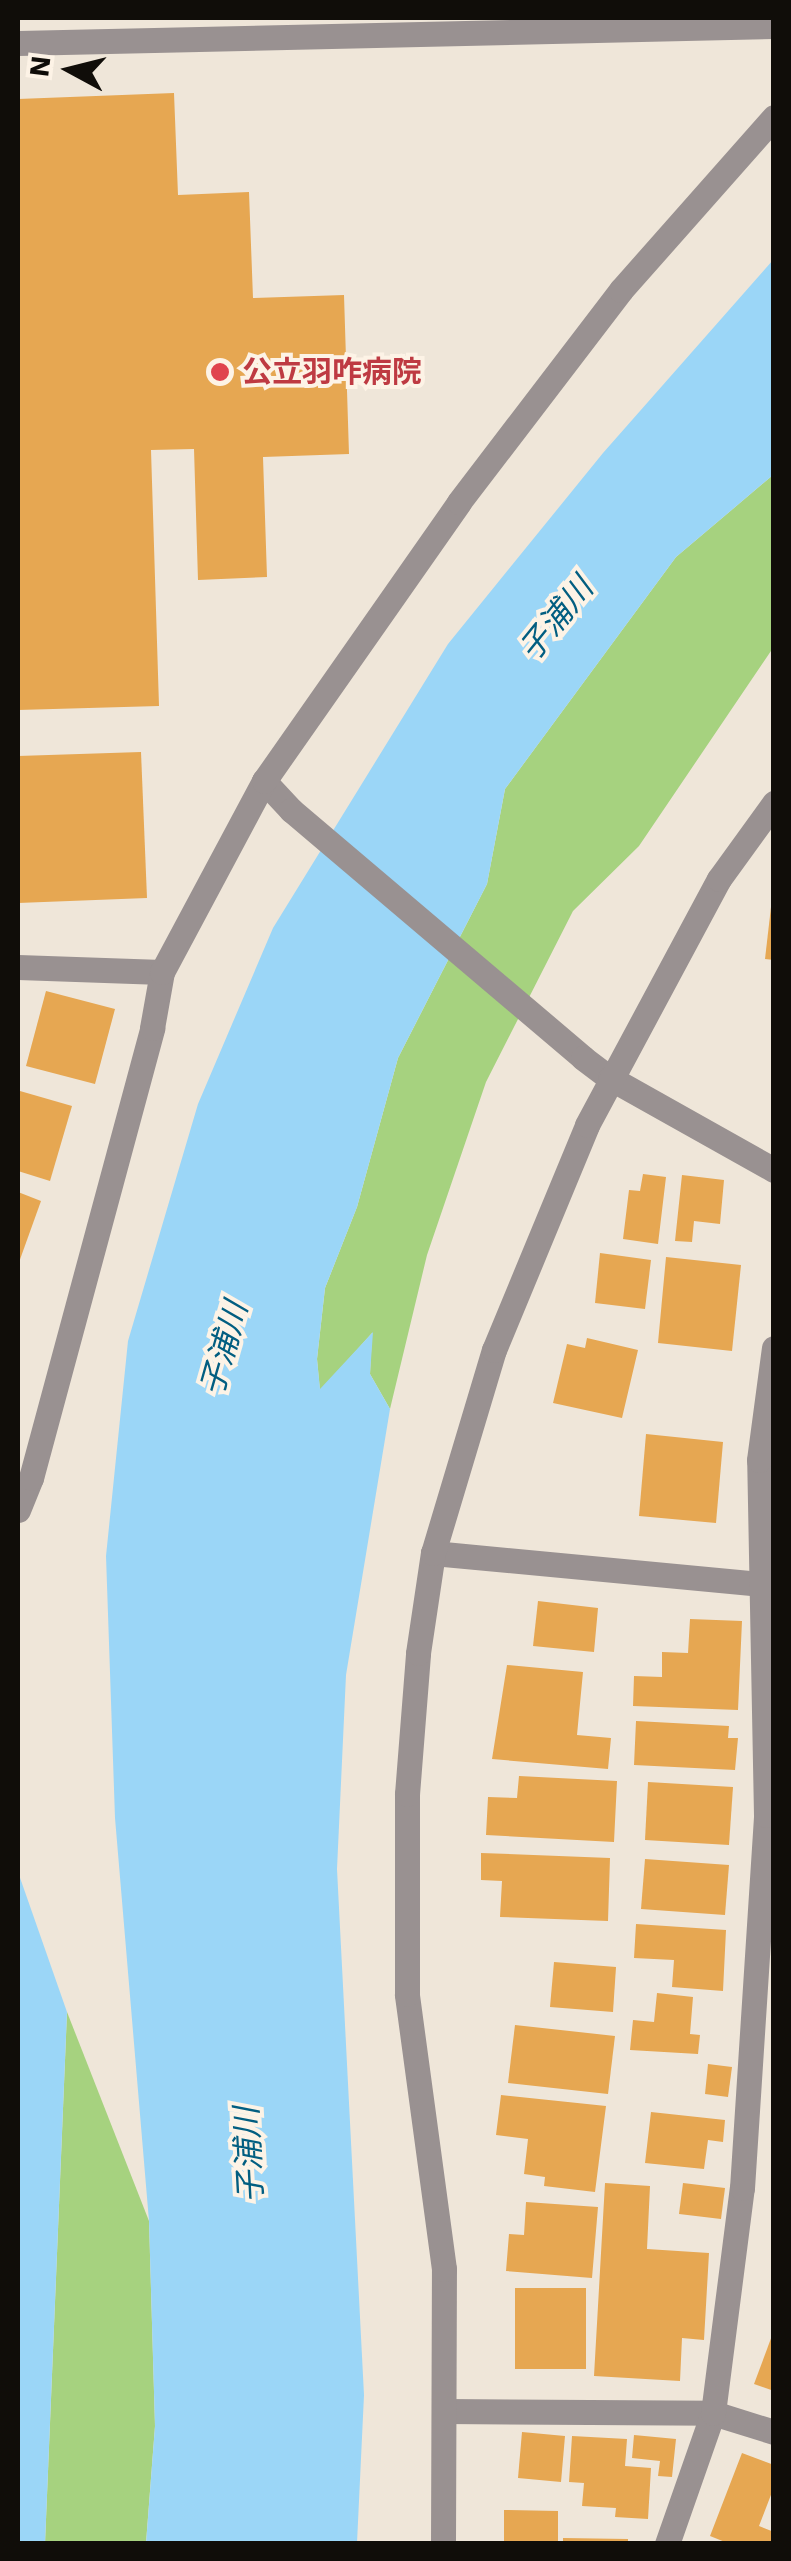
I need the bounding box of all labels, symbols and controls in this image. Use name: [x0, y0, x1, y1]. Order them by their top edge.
north arrow: [20, 20, 120, 120]
text: N: [22, 54, 57, 79]
place label: 公立羽咋病院: [242, 354, 422, 390]
marker: 公立羽咋病院: [207, 359, 233, 385]
water label: 子浦川: [511, 570, 601, 668]
water label: 子浦川: [192, 1298, 256, 1400]
water label: 子浦川: [227, 2106, 271, 2204]

